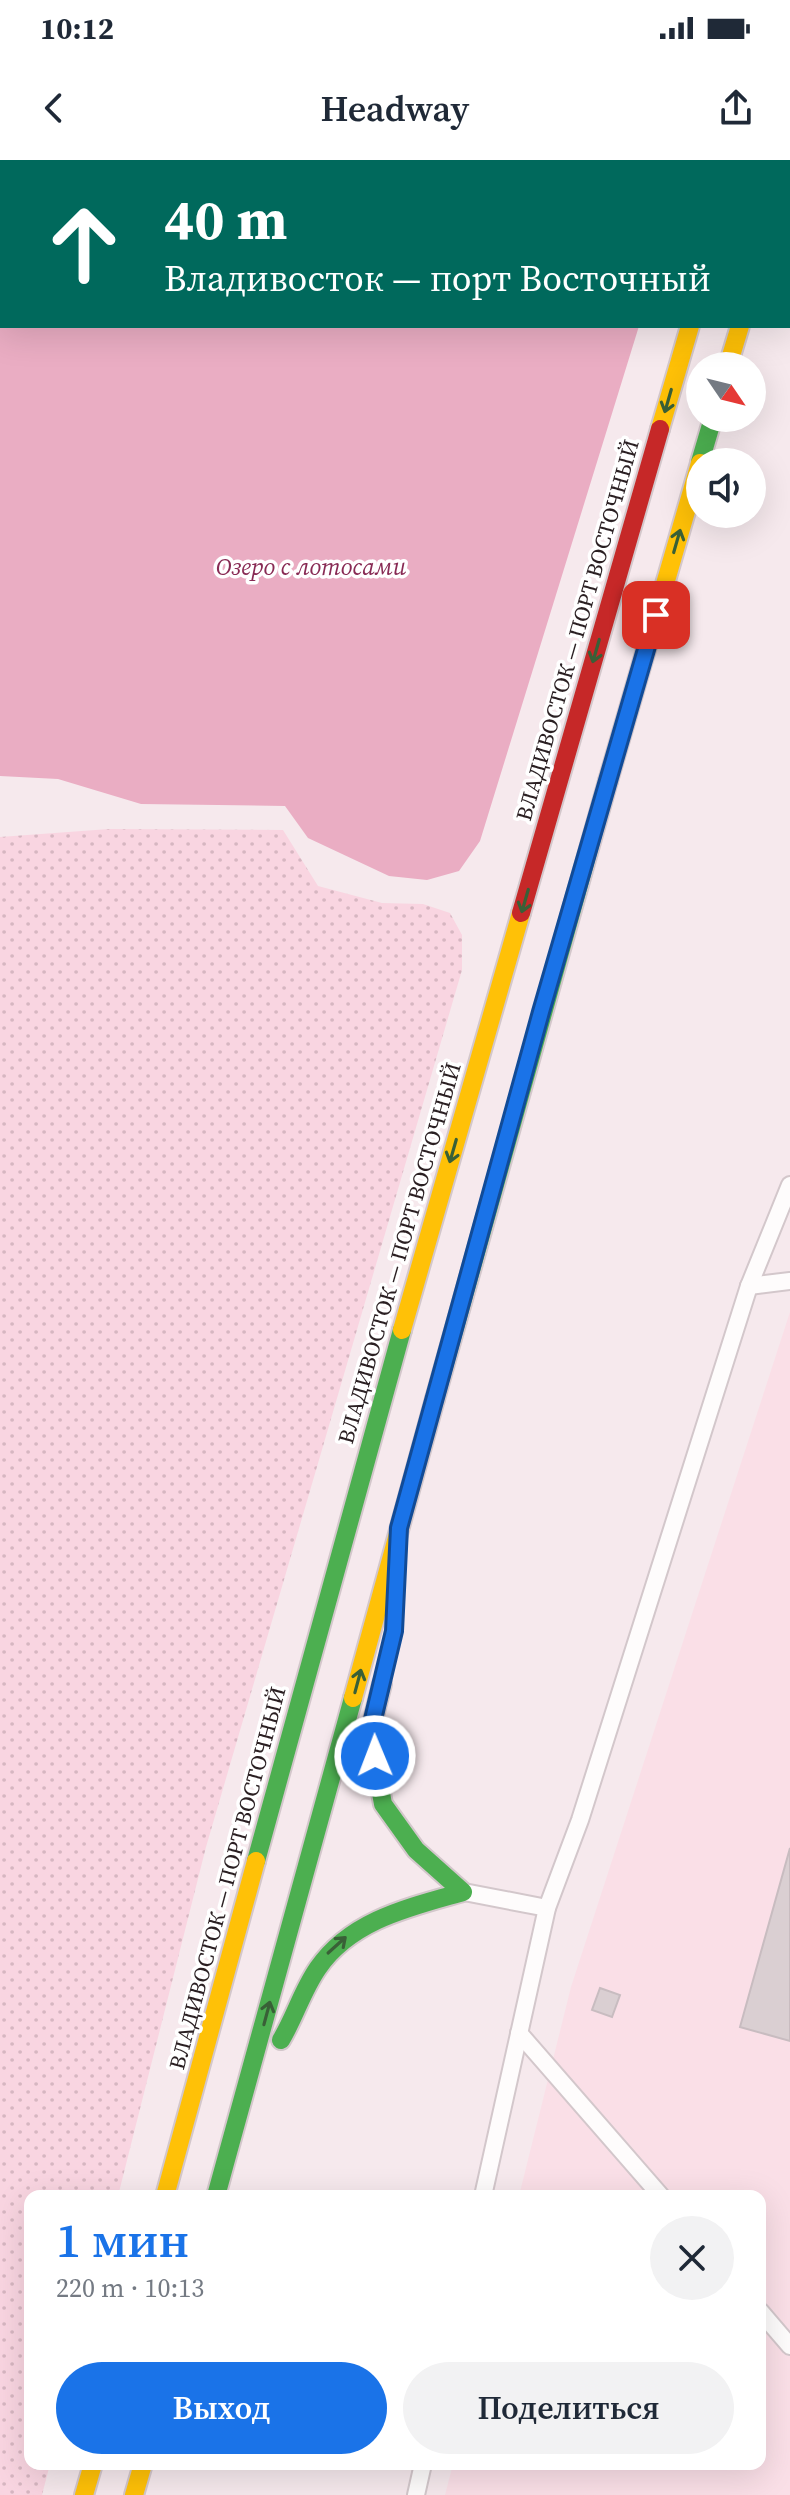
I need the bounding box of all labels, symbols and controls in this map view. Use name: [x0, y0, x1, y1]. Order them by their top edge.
text: 10:12: [40, 8, 114, 49]
text: Headway: [321, 84, 469, 133]
icon: back: [32, 86, 76, 130]
icon: share: [714, 86, 758, 130]
text: 40 m: [164, 181, 287, 258]
icon: ahead: [32, 192, 136, 296]
text: Владивосток — порт Восточный: [164, 254, 711, 303]
north arrow: [686, 352, 766, 432]
map controls: [686, 352, 766, 528]
one-way arrow: [660, 388, 674, 413]
street label: ВЛАДИВОСТОК — ПОРТ ВОСТОЧНЫЙ: [508, 436, 646, 824]
button: sound: [686, 448, 766, 528]
one-way arrow: [670, 529, 685, 555]
water label: Озеро с лотосами: [216, 550, 407, 583]
pin: [622, 581, 690, 649]
icon: arrive: [634, 593, 678, 637]
one-way arrow: [588, 637, 603, 663]
one-way arrow: [517, 887, 532, 913]
street label: ВЛАДИВОСТОК — ПОРТ ВОСТОЧНЫЙ: [330, 1059, 468, 1447]
one-way arrow: [445, 1137, 460, 1163]
one-way arrow: [351, 1669, 366, 1695]
street label: ВЛАДИВОСТОК — ПОРТ ВОСТОЧНЫЙ: [161, 1683, 293, 2073]
position arrow: [333, 1714, 417, 1798]
one-way arrow: [327, 1936, 347, 1954]
one-way arrow: [260, 2000, 275, 2026]
text: 1 мин: [56, 2207, 189, 2273]
button: close: [650, 2216, 734, 2300]
text: 220 m · 10:13: [56, 2270, 204, 2306]
button: Выход: [56, 2362, 387, 2454]
button: Поделиться: [403, 2362, 734, 2454]

